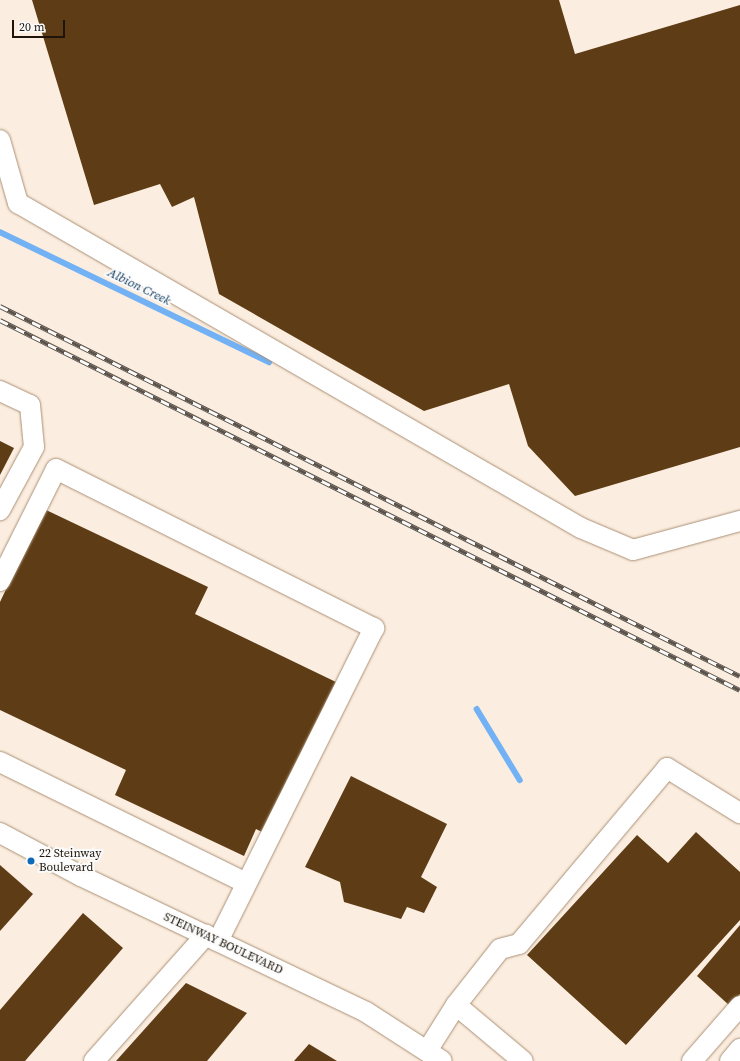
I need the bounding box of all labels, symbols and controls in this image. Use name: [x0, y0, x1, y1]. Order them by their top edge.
scale bar: [14, 12, 67, 38]
text: 20 m: [19, 19, 45, 35]
water label: Albion Creek: [105, 265, 173, 309]
place label: 22 Steinway Boulevard: [39, 847, 101, 875]
marker: 22 Steinway Boulevard: [26, 856, 36, 866]
street label: STEINWAY BOULEVARD: [161, 910, 285, 978]

